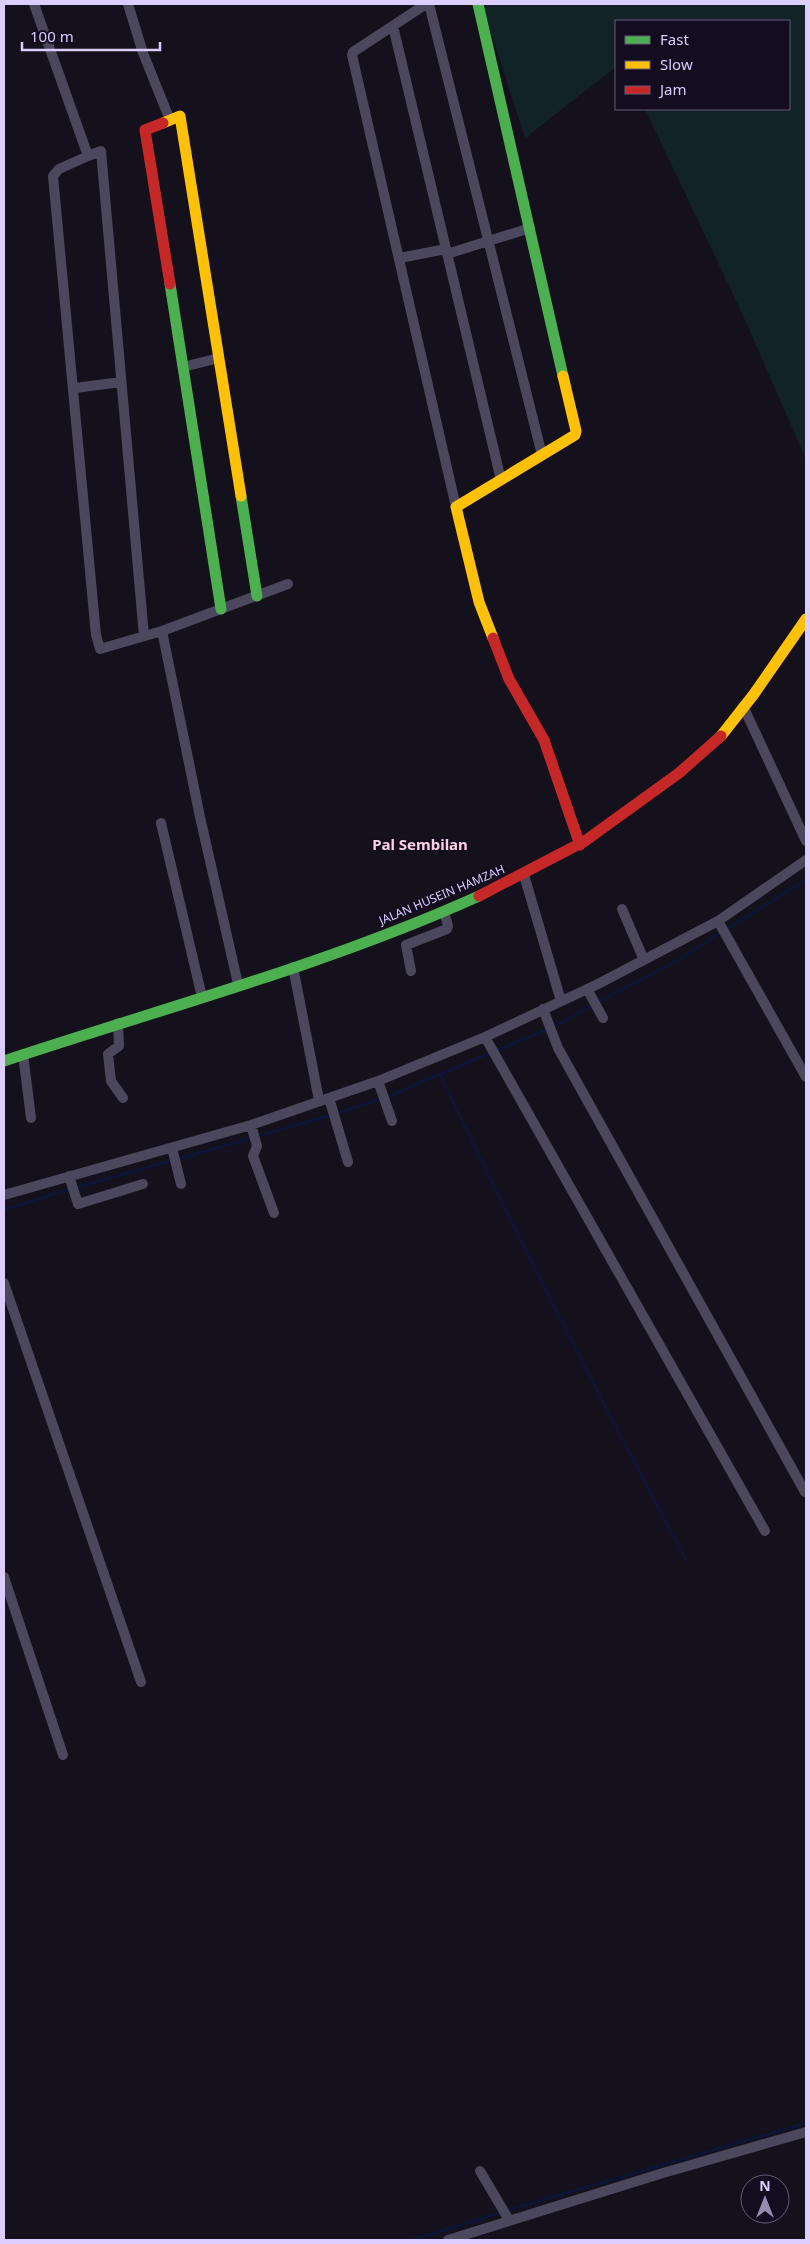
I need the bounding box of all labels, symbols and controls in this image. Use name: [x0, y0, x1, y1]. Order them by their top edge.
scale bar: [22, 20, 160, 52]
legend: [615, 20, 790, 110]
text: 100 m: [30, 26, 74, 46]
text: Fast: [660, 29, 689, 49]
text: Slow: [660, 54, 693, 74]
text: Jam: [658, 79, 687, 99]
district label: Pal Sembilan: [372, 834, 468, 854]
street label: JALAN HUSEIN HAMZAH: [375, 860, 507, 929]
north arrow: [740, 2174, 790, 2224]
text: N: [759, 2176, 771, 2195]

